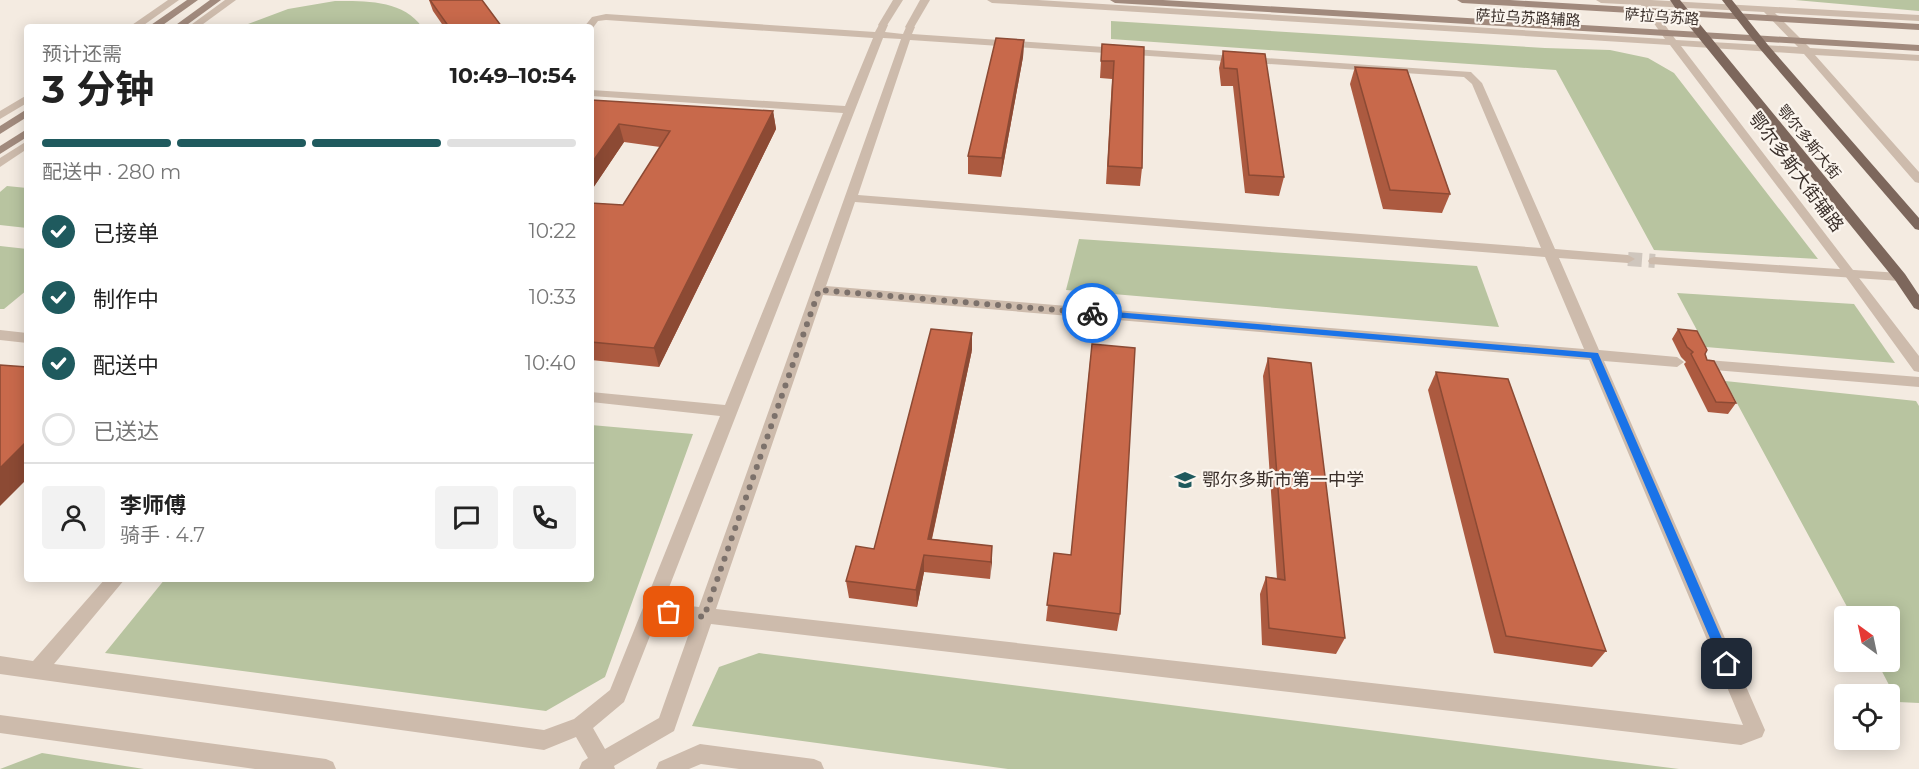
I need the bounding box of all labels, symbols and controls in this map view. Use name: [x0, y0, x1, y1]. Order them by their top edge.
street label: 萨拉乌苏路: [1624, 4, 1700, 29]
street label: 萨拉乌苏路辅路: [1475, 5, 1581, 30]
text: 预计还需: [42, 42, 122, 66]
text: 10:49–10:54: [449, 62, 576, 89]
text: 3 分钟: [42, 65, 154, 113]
street label: 鄂尔多斯大街: [1774, 101, 1845, 183]
street label: 鄂尔多斯大街辅路: [1744, 108, 1848, 236]
text: 配送中 · 280 m: [42, 160, 181, 184]
icon: check: [42, 215, 75, 248]
text: 10:22: [529, 219, 576, 243]
text: 已接单: [93, 220, 159, 247]
icon: check: [42, 281, 75, 314]
courier: [1062, 283, 1122, 343]
text: 10:33: [529, 285, 576, 309]
text: 制作中: [93, 286, 159, 313]
icon: bike: [1076, 297, 1109, 330]
icon: check: [42, 347, 75, 380]
text: 10:40: [525, 351, 576, 375]
text: 配送中: [93, 352, 159, 379]
text: 已送达: [93, 418, 159, 445]
school or university icon: 鄂尔多斯市第一中学: [1173, 468, 1197, 492]
place label: 鄂尔多斯市第一中学: [1202, 469, 1364, 491]
button: person: [42, 486, 105, 549]
button: chat: [435, 486, 498, 549]
button: phone: [513, 486, 576, 549]
text: 李师傅: [120, 492, 186, 519]
text: 骑手 · 4.7: [120, 523, 205, 547]
pin: [643, 586, 694, 637]
icon: bag: [652, 595, 685, 628]
north arrow: [1834, 606, 1900, 672]
map controls: [1834, 606, 1900, 750]
pin: [1701, 638, 1752, 689]
icon: home: [1710, 647, 1743, 680]
button: locate: [1834, 684, 1900, 750]

